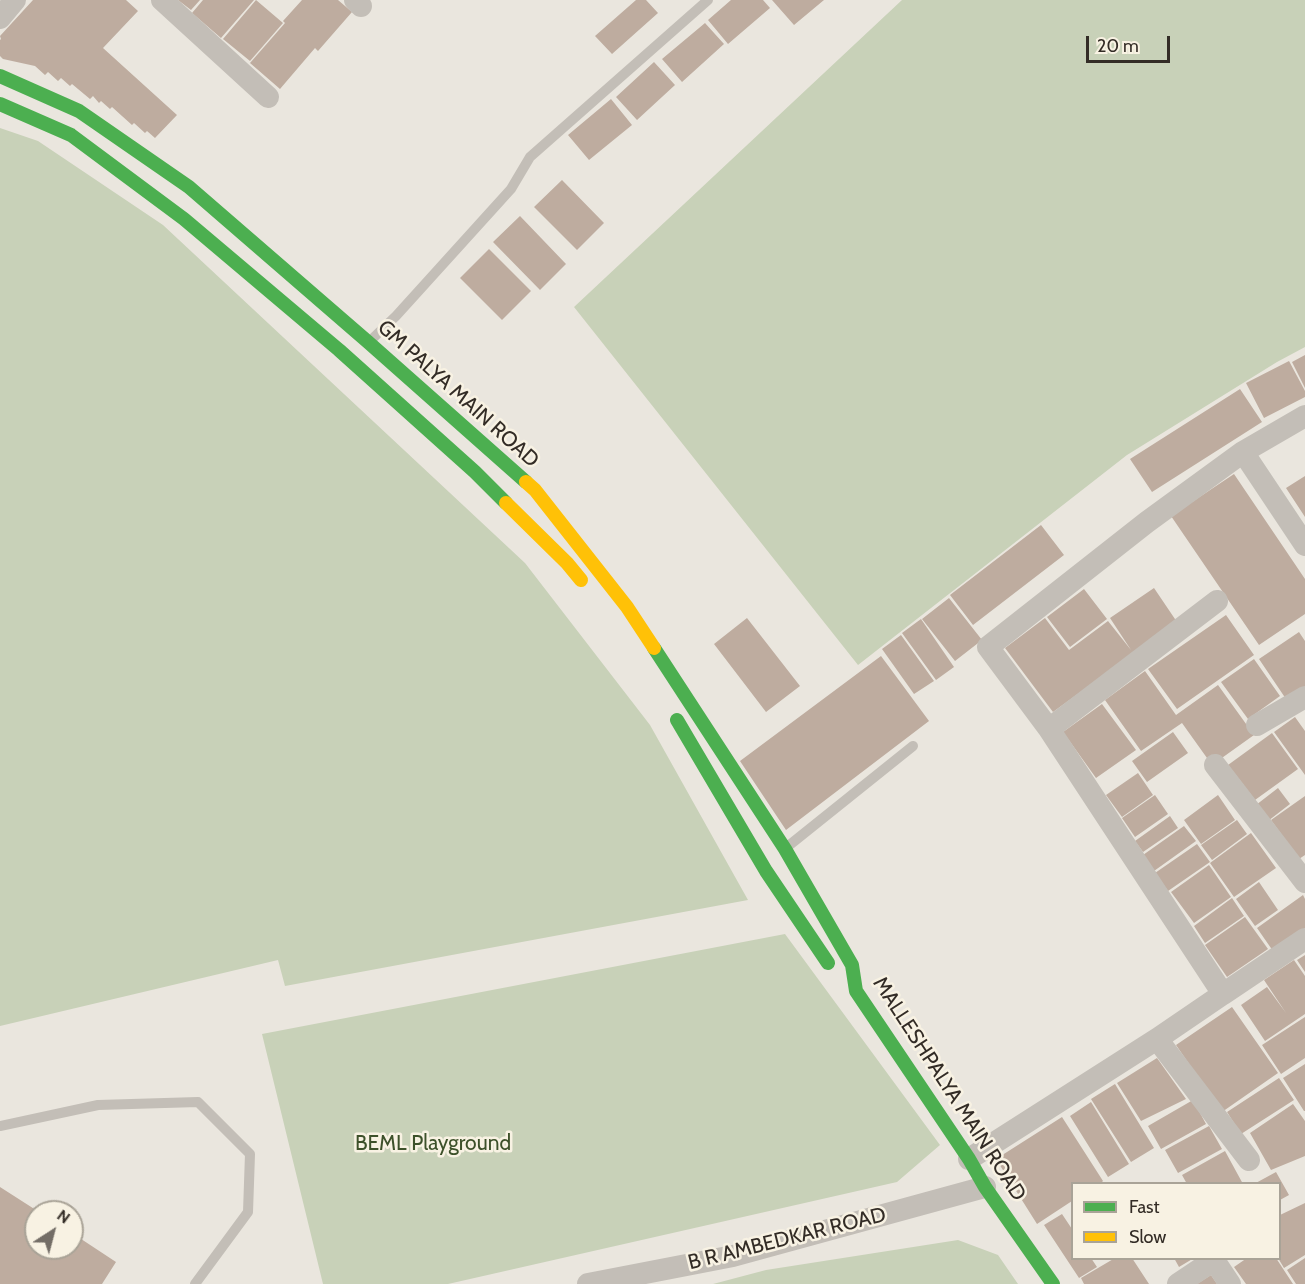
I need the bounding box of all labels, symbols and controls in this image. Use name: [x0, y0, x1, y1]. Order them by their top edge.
scale bar: [1089, 24, 1173, 62]
text: 20 m: [1097, 35, 1139, 57]
street label: GM PALYA MAIN ROAD: [372, 315, 544, 473]
street label: MALLESHPALYA MAIN ROAD: [867, 972, 1031, 1206]
park label: BEML Playground: [355, 1131, 511, 1157]
legend: [1071, 1182, 1281, 1260]
text: Fast: [1129, 1196, 1160, 1218]
north arrow: [24, 1200, 84, 1260]
street label: B R AMBEDKAR ROAD: [685, 1202, 889, 1276]
text: N: [54, 1206, 74, 1228]
text: Slow: [1129, 1226, 1166, 1248]

